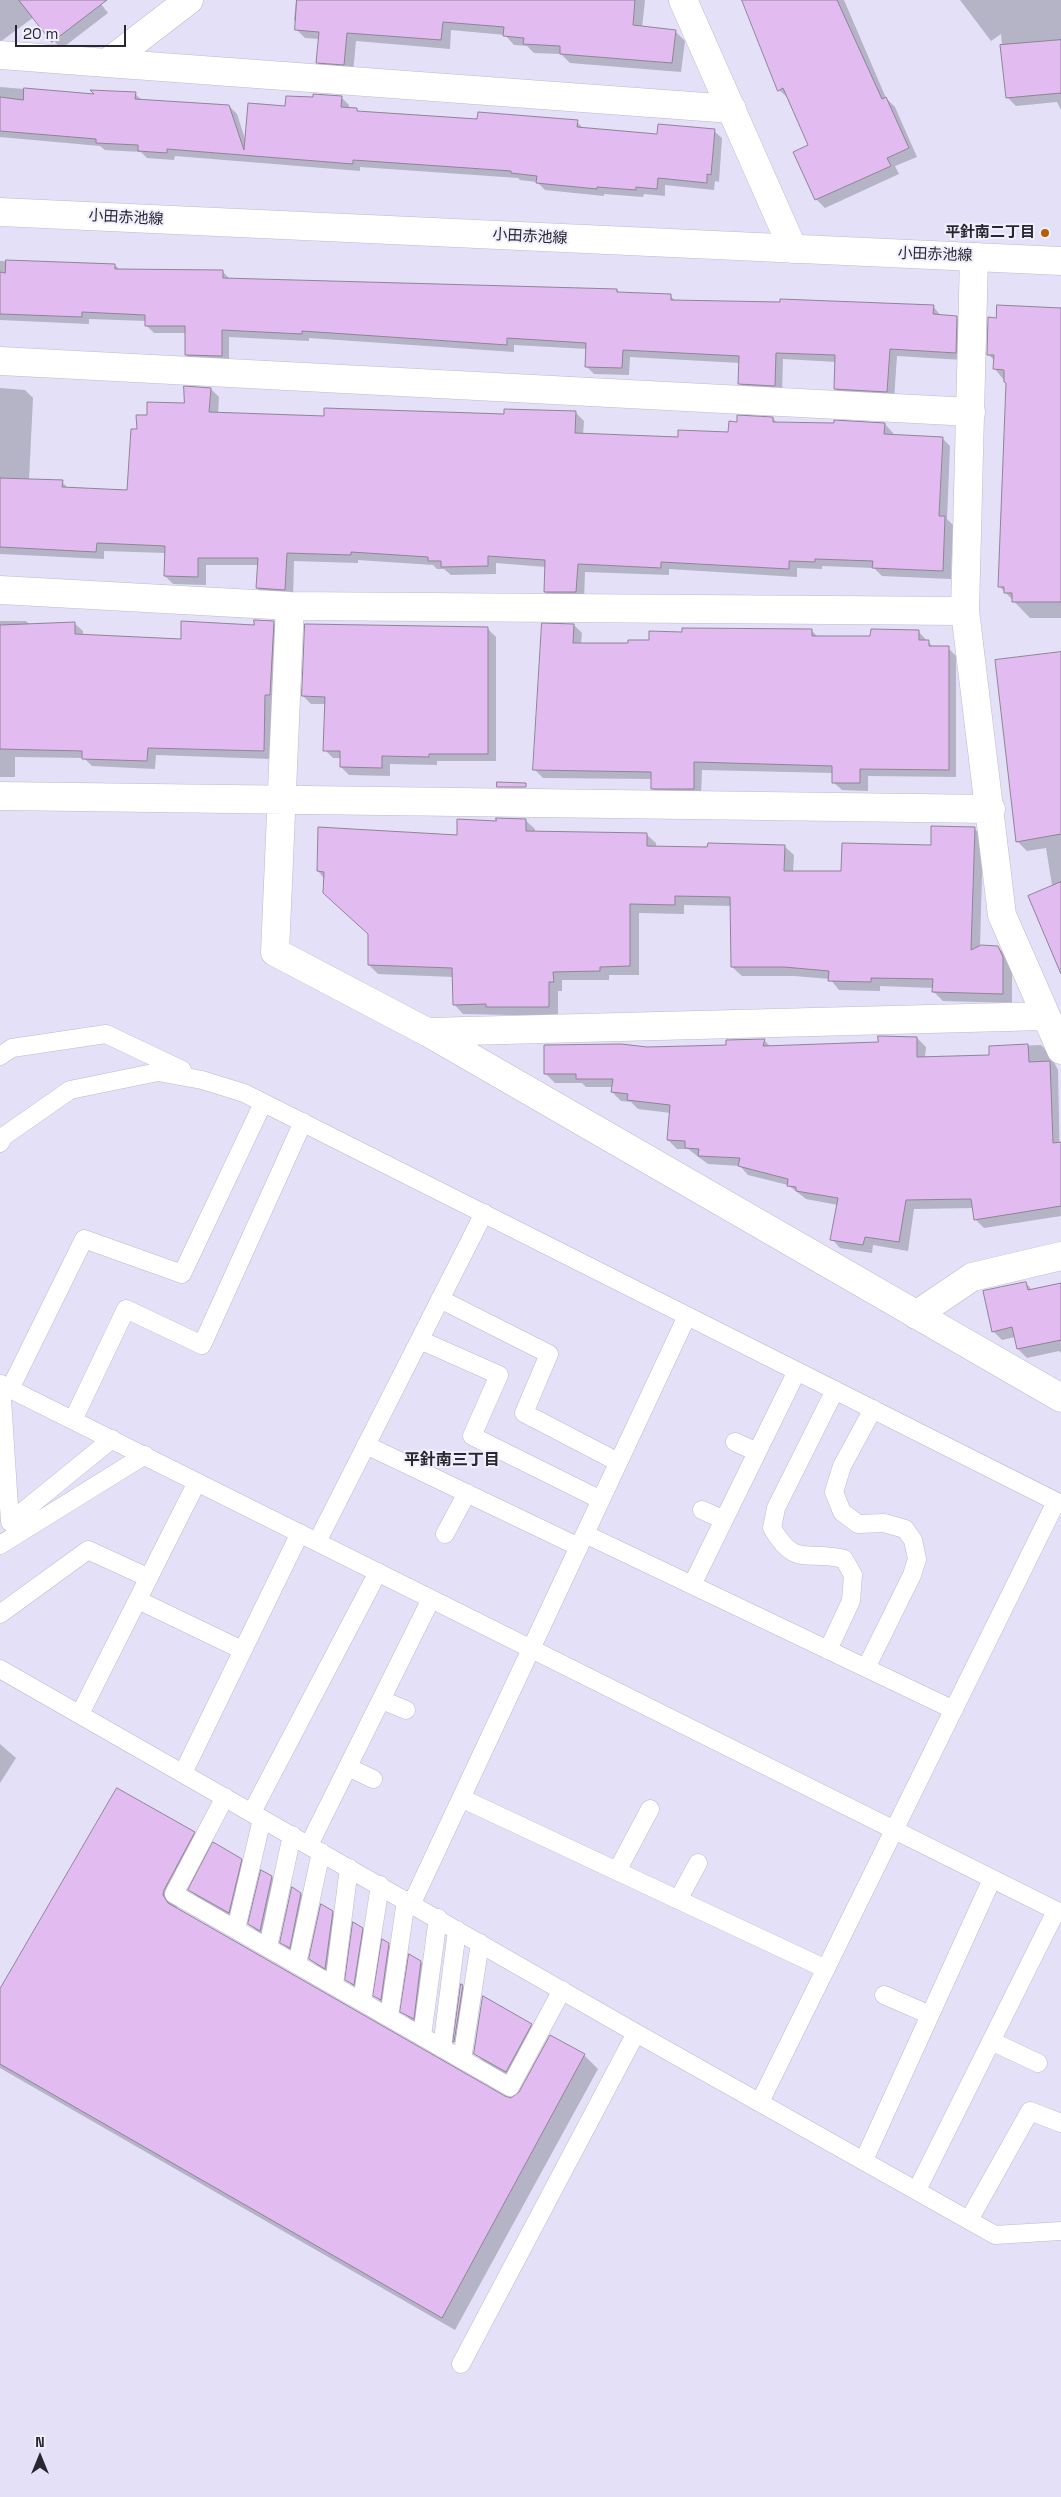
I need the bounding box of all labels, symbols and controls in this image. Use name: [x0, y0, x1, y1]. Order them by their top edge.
scale bar: [18, 15, 129, 47]
text: 20 m: [23, 24, 58, 43]
street label: 小田赤池線: [88, 207, 164, 229]
place label: 平針南二丁目: [945, 224, 1035, 242]
street label: 小田赤池線: [492, 226, 568, 248]
marker: 平針南二丁目: [1039, 227, 1051, 239]
street label: 小田赤池線: [897, 245, 973, 265]
district label: 平針南三丁目: [404, 1451, 500, 1471]
north arrow: [15, 2432, 65, 2482]
text: N: [35, 2433, 45, 2451]

